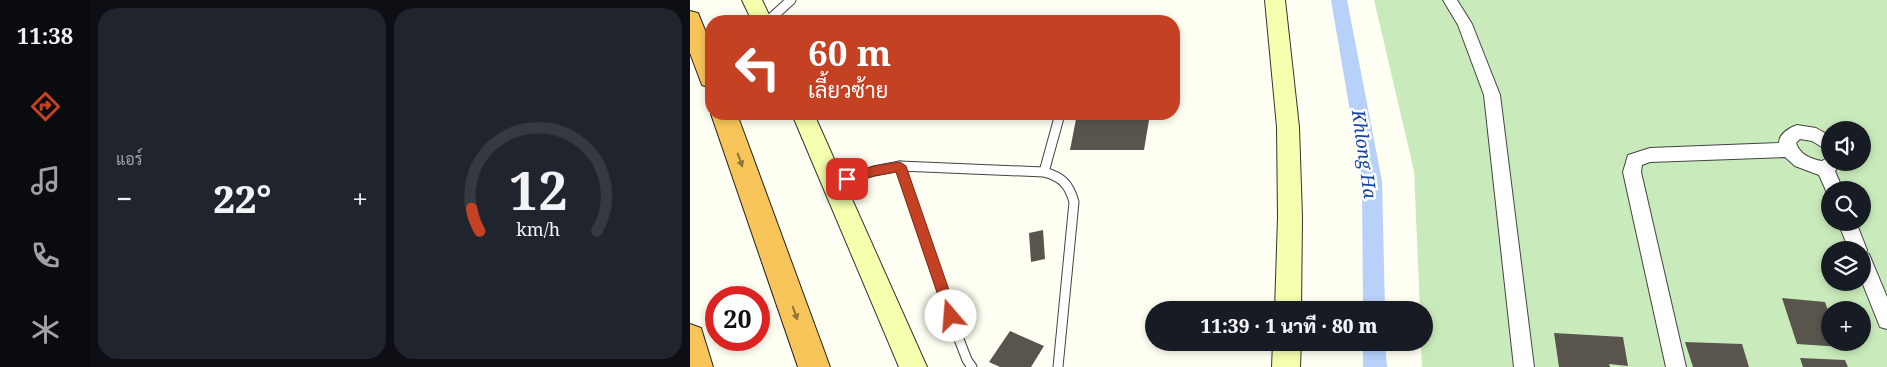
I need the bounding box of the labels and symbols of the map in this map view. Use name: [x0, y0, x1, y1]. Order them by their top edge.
water label: Khlong Ha: [1347, 107, 1383, 200]
one-way arrow: [737, 152, 744, 167]
pin: [826, 158, 868, 200]
speed limit sign: 20: [705, 286, 770, 351]
position arrow: [924, 289, 976, 341]
one-way arrow: [792, 305, 799, 320]

